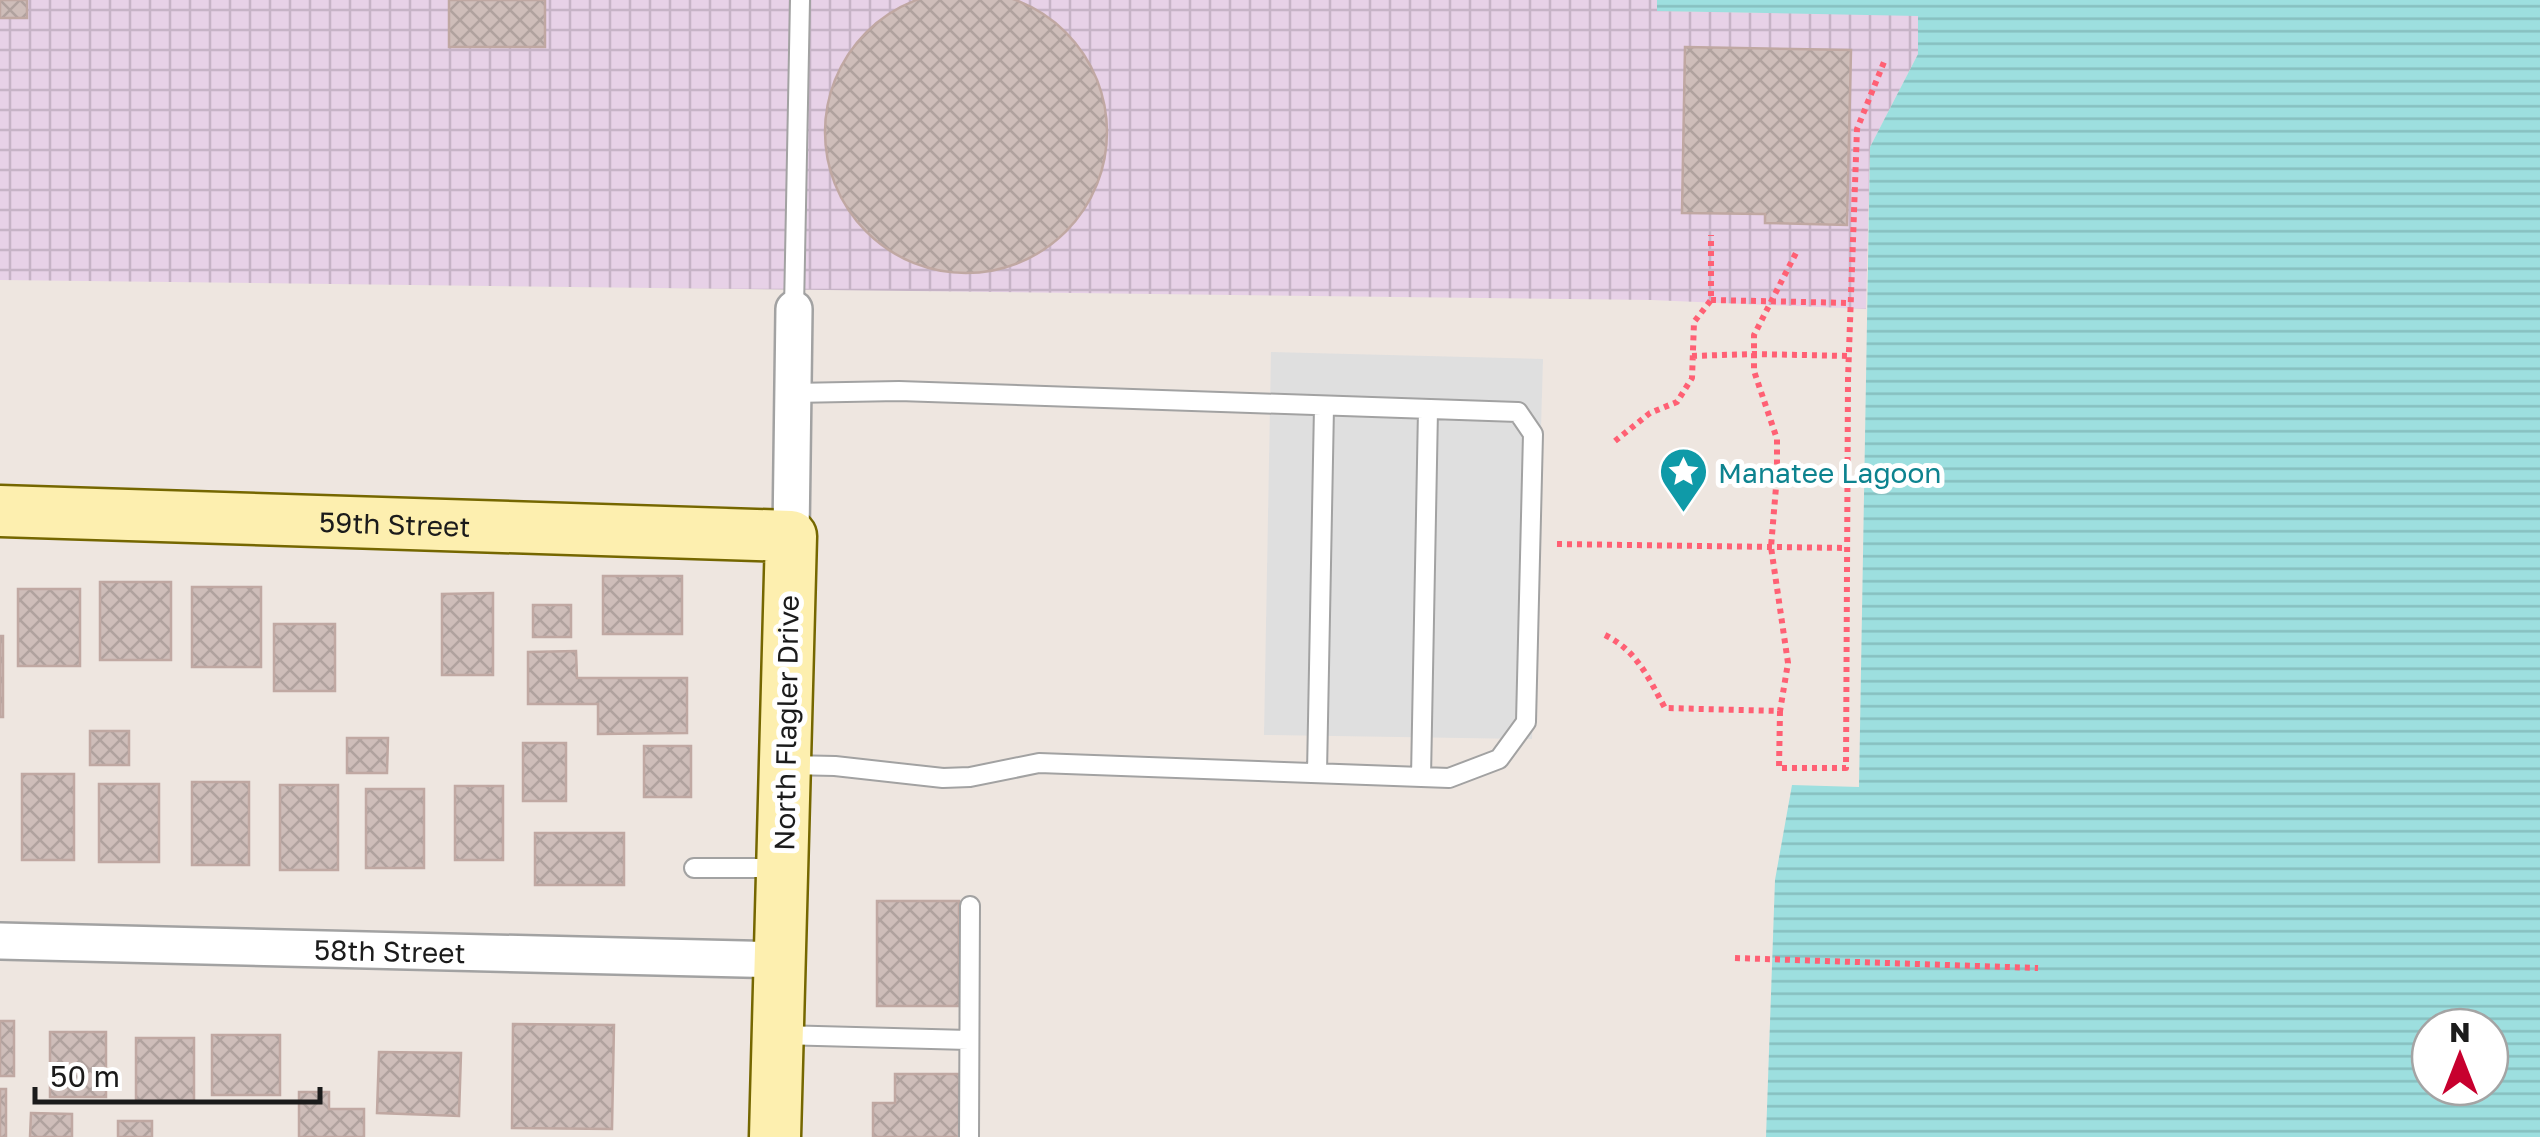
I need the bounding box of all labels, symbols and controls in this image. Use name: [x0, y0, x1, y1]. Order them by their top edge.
place icon: Manatee Lagoon: [1657, 446, 1709, 514]
place label: Manatee Lagoon: [1718, 456, 1941, 489]
street label: 59th Street: [319, 505, 471, 542]
street label: North Flagler Drive: [767, 595, 805, 851]
street label: 58th Street: [314, 932, 466, 969]
north arrow: [2410, 1007, 2510, 1107]
text: N: [2449, 1015, 2471, 1048]
scale bar: [35, 1042, 320, 1104]
text: 50 m: [50, 1058, 120, 1094]

